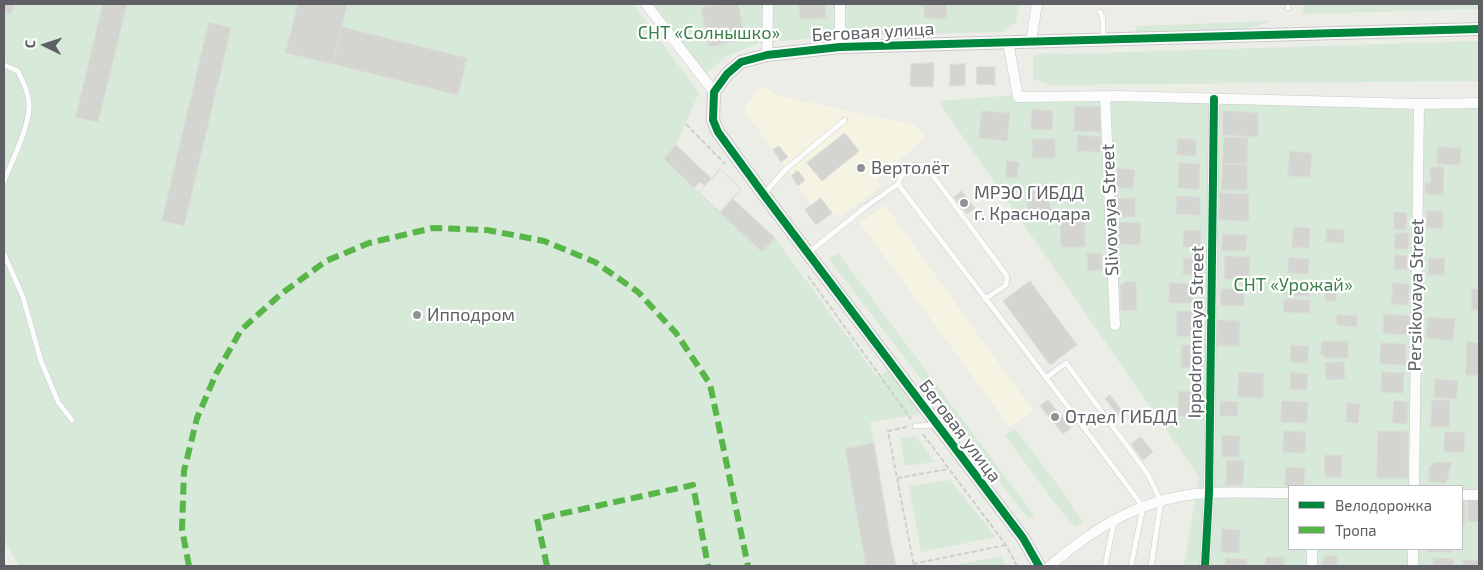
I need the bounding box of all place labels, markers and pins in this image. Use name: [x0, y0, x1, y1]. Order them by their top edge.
place label: Вертолёт: [871, 157, 949, 179]
marker: Вертолёт: [855, 162, 867, 174]
place label: МРЭО ГИБДД г. Краснодара: [974, 182, 1091, 224]
marker: МРЭО ГИБДД г. Краснодара: [958, 197, 970, 209]
place label: Ипподром: [427, 304, 515, 326]
marker: Ипподром: [411, 309, 423, 321]
place label: Отдел ГИБДД: [1065, 406, 1178, 428]
marker: Отдел ГИБДД: [1049, 411, 1061, 423]

